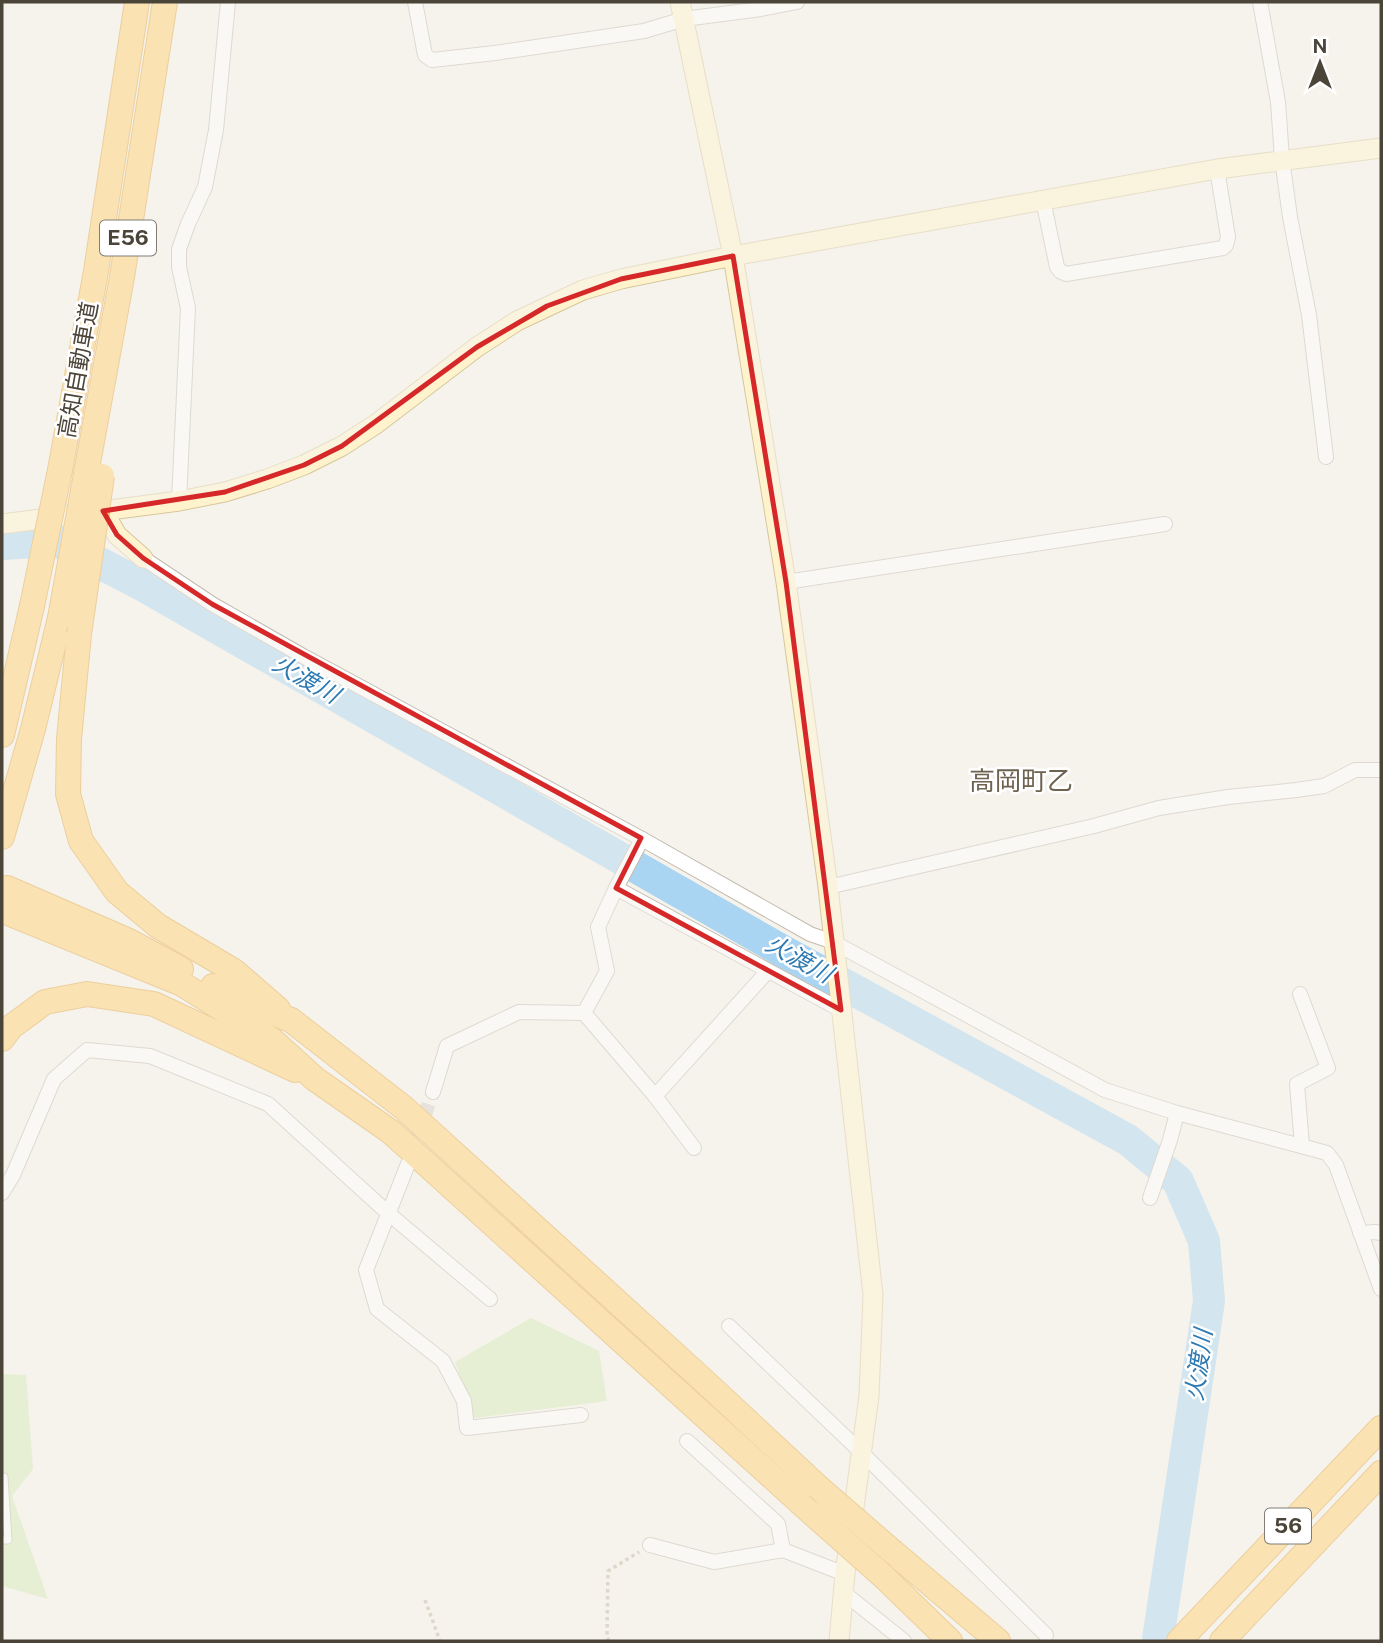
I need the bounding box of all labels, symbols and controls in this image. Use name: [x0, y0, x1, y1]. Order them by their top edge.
north arrow: [1285, 28, 1355, 98]
text: N: [1313, 35, 1327, 57]
road number: E56: [100, 220, 156, 256]
street label: 高知自動車道: [52, 300, 103, 440]
water label: 火渡川: [268, 648, 347, 710]
district label: 高岡町乙: [969, 765, 1073, 796]
water label: 火渡川: [761, 928, 840, 989]
water label: 火渡川: [1179, 1324, 1217, 1402]
road number: 56: [1265, 1508, 1311, 1544]

